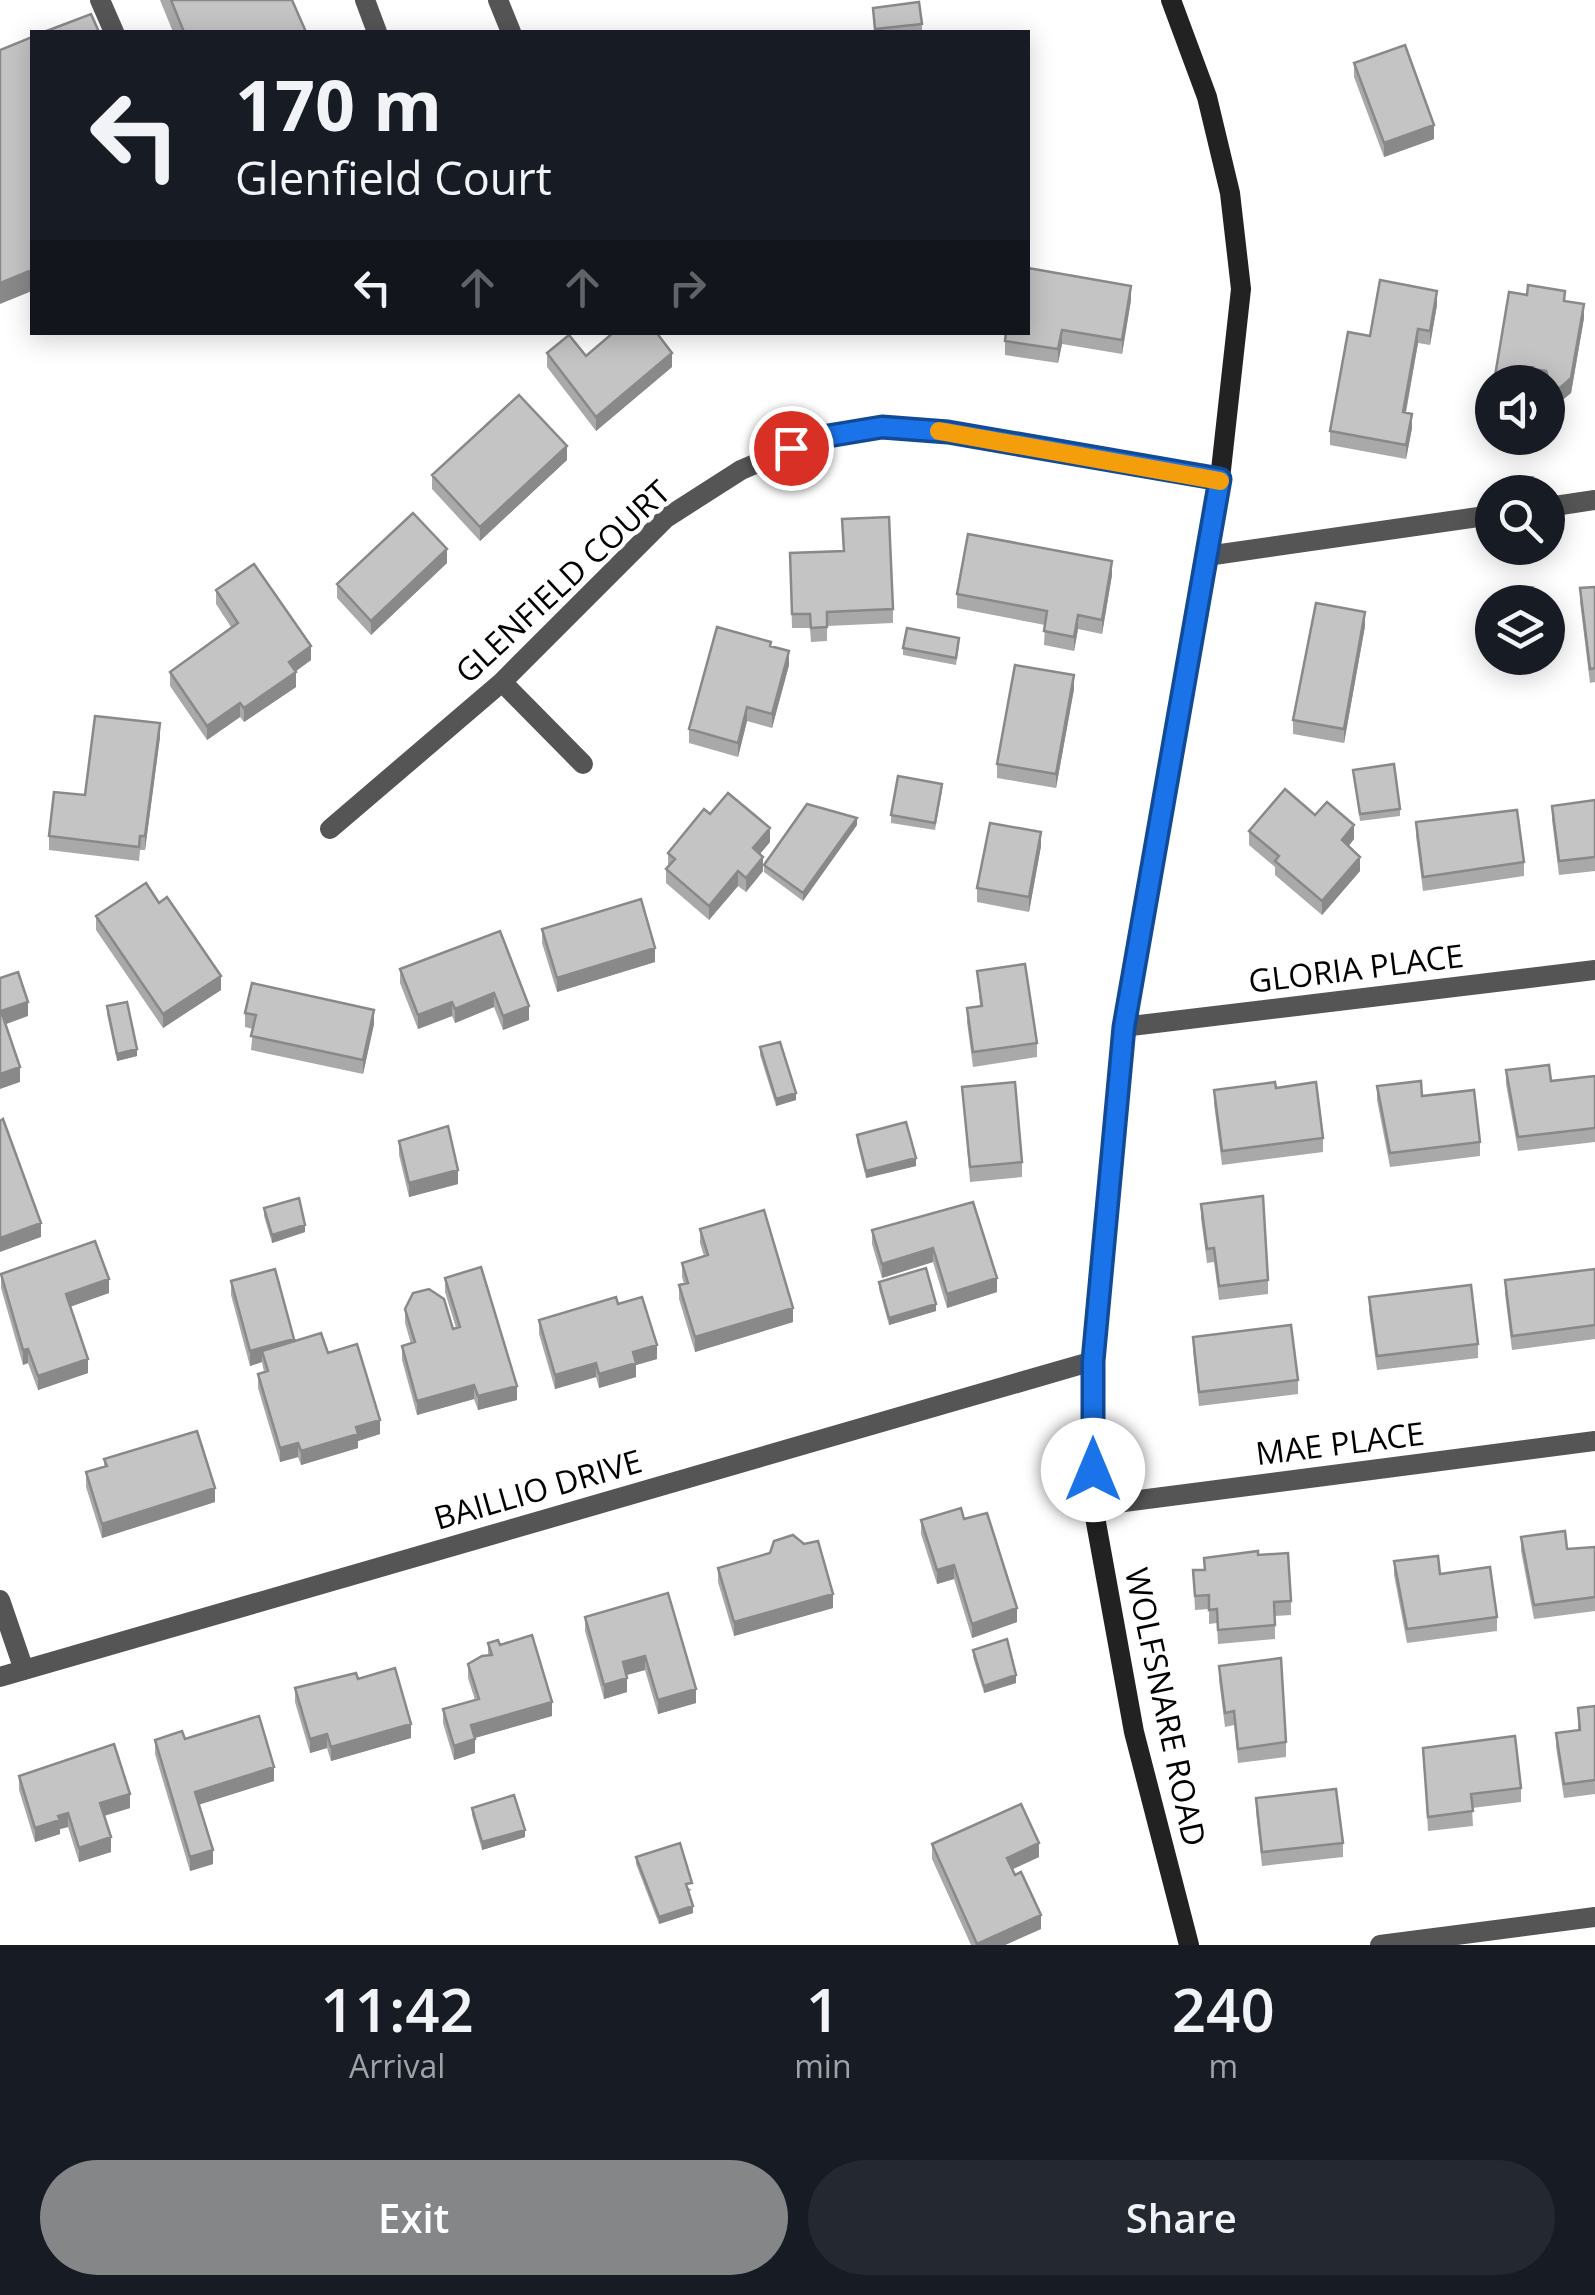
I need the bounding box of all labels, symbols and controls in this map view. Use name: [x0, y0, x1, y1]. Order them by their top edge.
text: 170 m: [235, 56, 442, 152]
icon: left: [70, 70, 200, 200]
text: Glenfield Court: [235, 147, 552, 208]
icon: left: [345, 260, 400, 315]
icon: ahead: [450, 260, 505, 315]
icon: ahead: [555, 260, 610, 315]
icon: right: [660, 260, 715, 315]
map controls: [1475, 365, 1565, 675]
button: sound: [1475, 365, 1565, 455]
pin: [749, 406, 834, 491]
icon: arrive: [764, 421, 819, 476]
street label: GLENFIELD COURT: [445, 470, 679, 692]
button: search: [1475, 475, 1565, 565]
button: layers: [1475, 585, 1565, 675]
street label: GLORIA PLACE: [1246, 933, 1466, 1002]
street label: MAE PLACE: [1253, 1411, 1426, 1474]
position arrow: [1041, 1418, 1145, 1522]
street label: BAILLIO DRIVE: [429, 1438, 646, 1539]
street label: WOLFSNARE ROAD: [1116, 1564, 1217, 1850]
text: 11:42: [320, 1968, 474, 2050]
text: 1: [806, 1968, 840, 2050]
text: 240: [1172, 1968, 1275, 2050]
text: Arrival: [349, 2044, 445, 2087]
text: min: [794, 2044, 852, 2087]
text: m: [1208, 2044, 1238, 2087]
button: Exit: [40, 2160, 788, 2275]
button: Share: [808, 2160, 1555, 2275]

